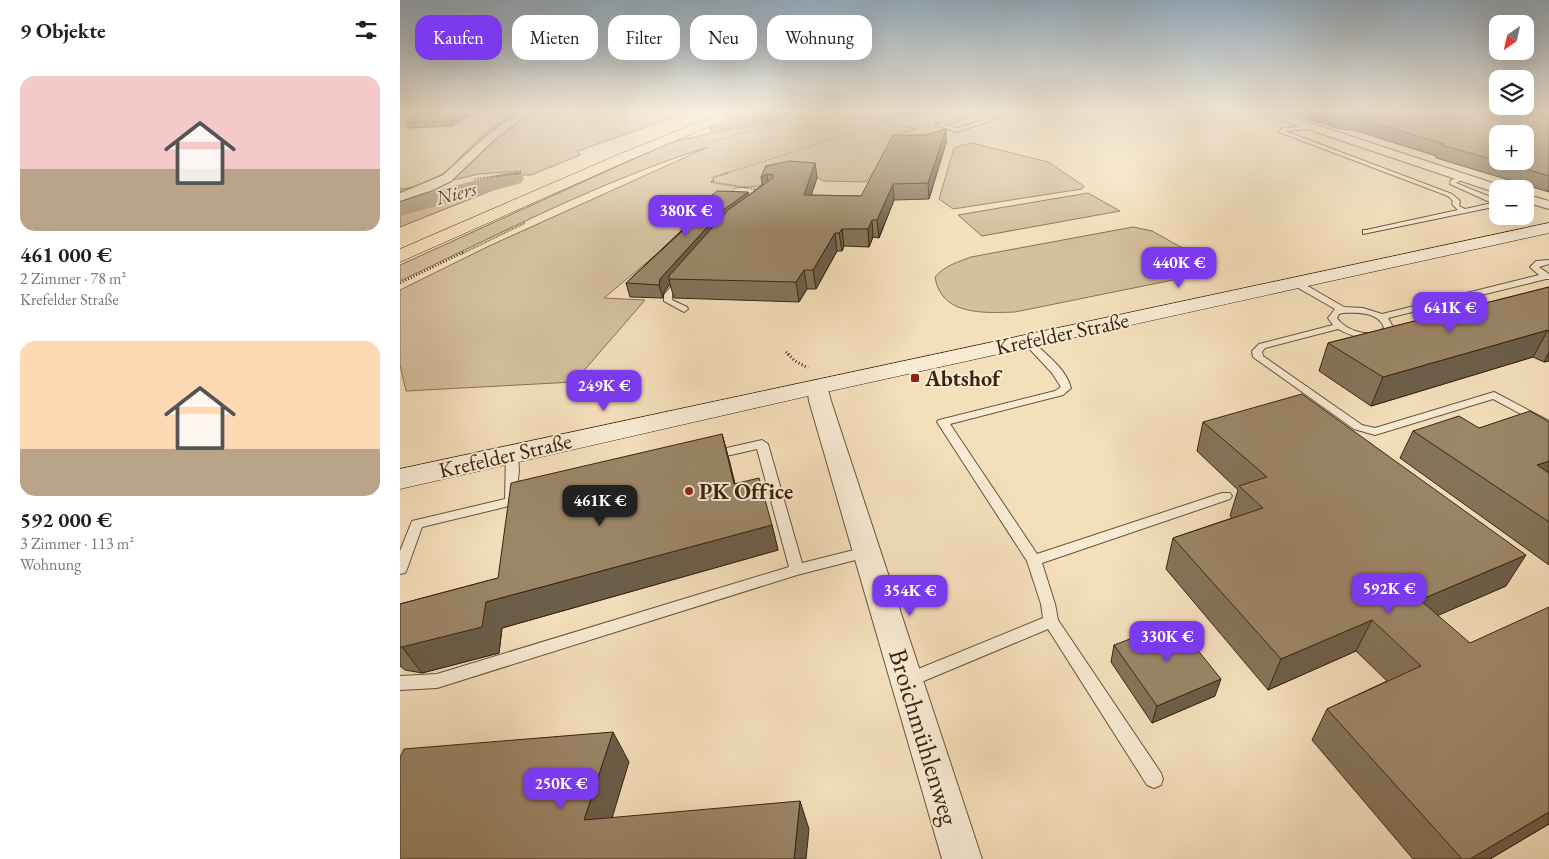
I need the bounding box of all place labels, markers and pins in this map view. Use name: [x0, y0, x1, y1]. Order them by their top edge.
pin: 380K €: [645, 194, 727, 237]
pin: 440K €: [1138, 246, 1220, 289]
pin: 641K €: [1409, 292, 1491, 334]
place label: Abtshof: [924, 364, 1003, 393]
pin: 249K €: [563, 370, 645, 412]
marker: Abtshof: [909, 372, 921, 384]
place label: PK Office: [699, 477, 793, 506]
pin: 461K €: [559, 484, 641, 527]
marker: PK Office: [683, 485, 695, 497]
pin: 592K €: [1348, 572, 1430, 615]
pin: 354K €: [869, 574, 951, 617]
pin: 330K €: [1126, 620, 1208, 663]
pin: 250K €: [520, 768, 602, 810]

